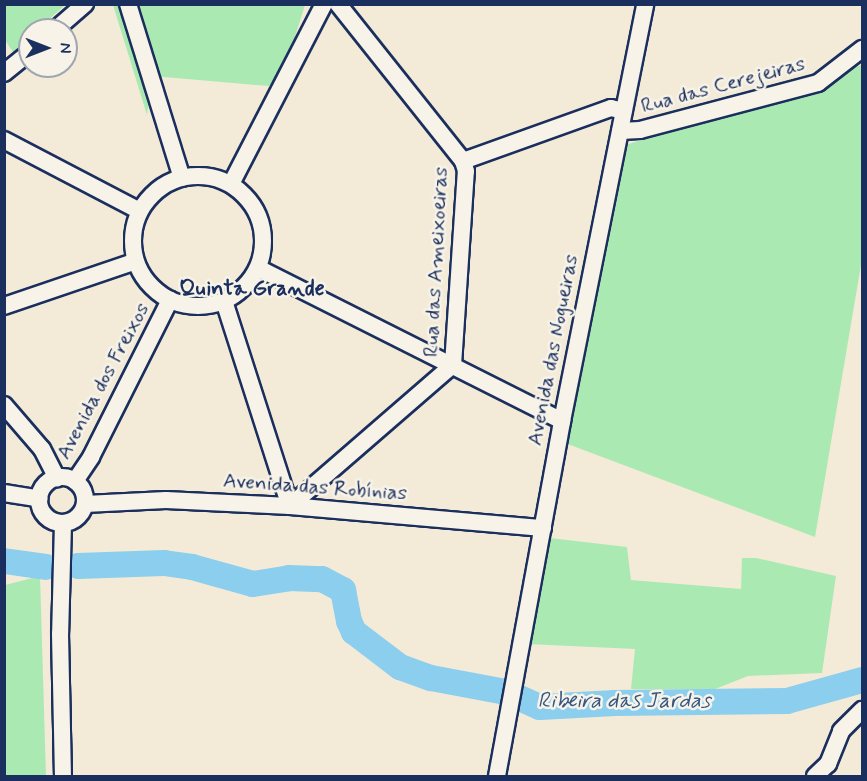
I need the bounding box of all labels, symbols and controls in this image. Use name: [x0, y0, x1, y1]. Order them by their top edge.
north arrow: [18, 18, 78, 78]
text: N: [54, 43, 75, 53]
street label: Rua das Cerejeiras: [640, 51, 806, 119]
street label: Rua das Ameixoeiras: [419, 171, 453, 353]
street label: Avenida das Nogueiras: [522, 252, 584, 448]
district label: Quinta Grande: [179, 277, 325, 303]
street label: Avenida dos Freixos: [51, 298, 155, 464]
street label: Avenida das Robínias: [222, 468, 408, 506]
water label: Ribeira das Jardas: [539, 689, 709, 715]

